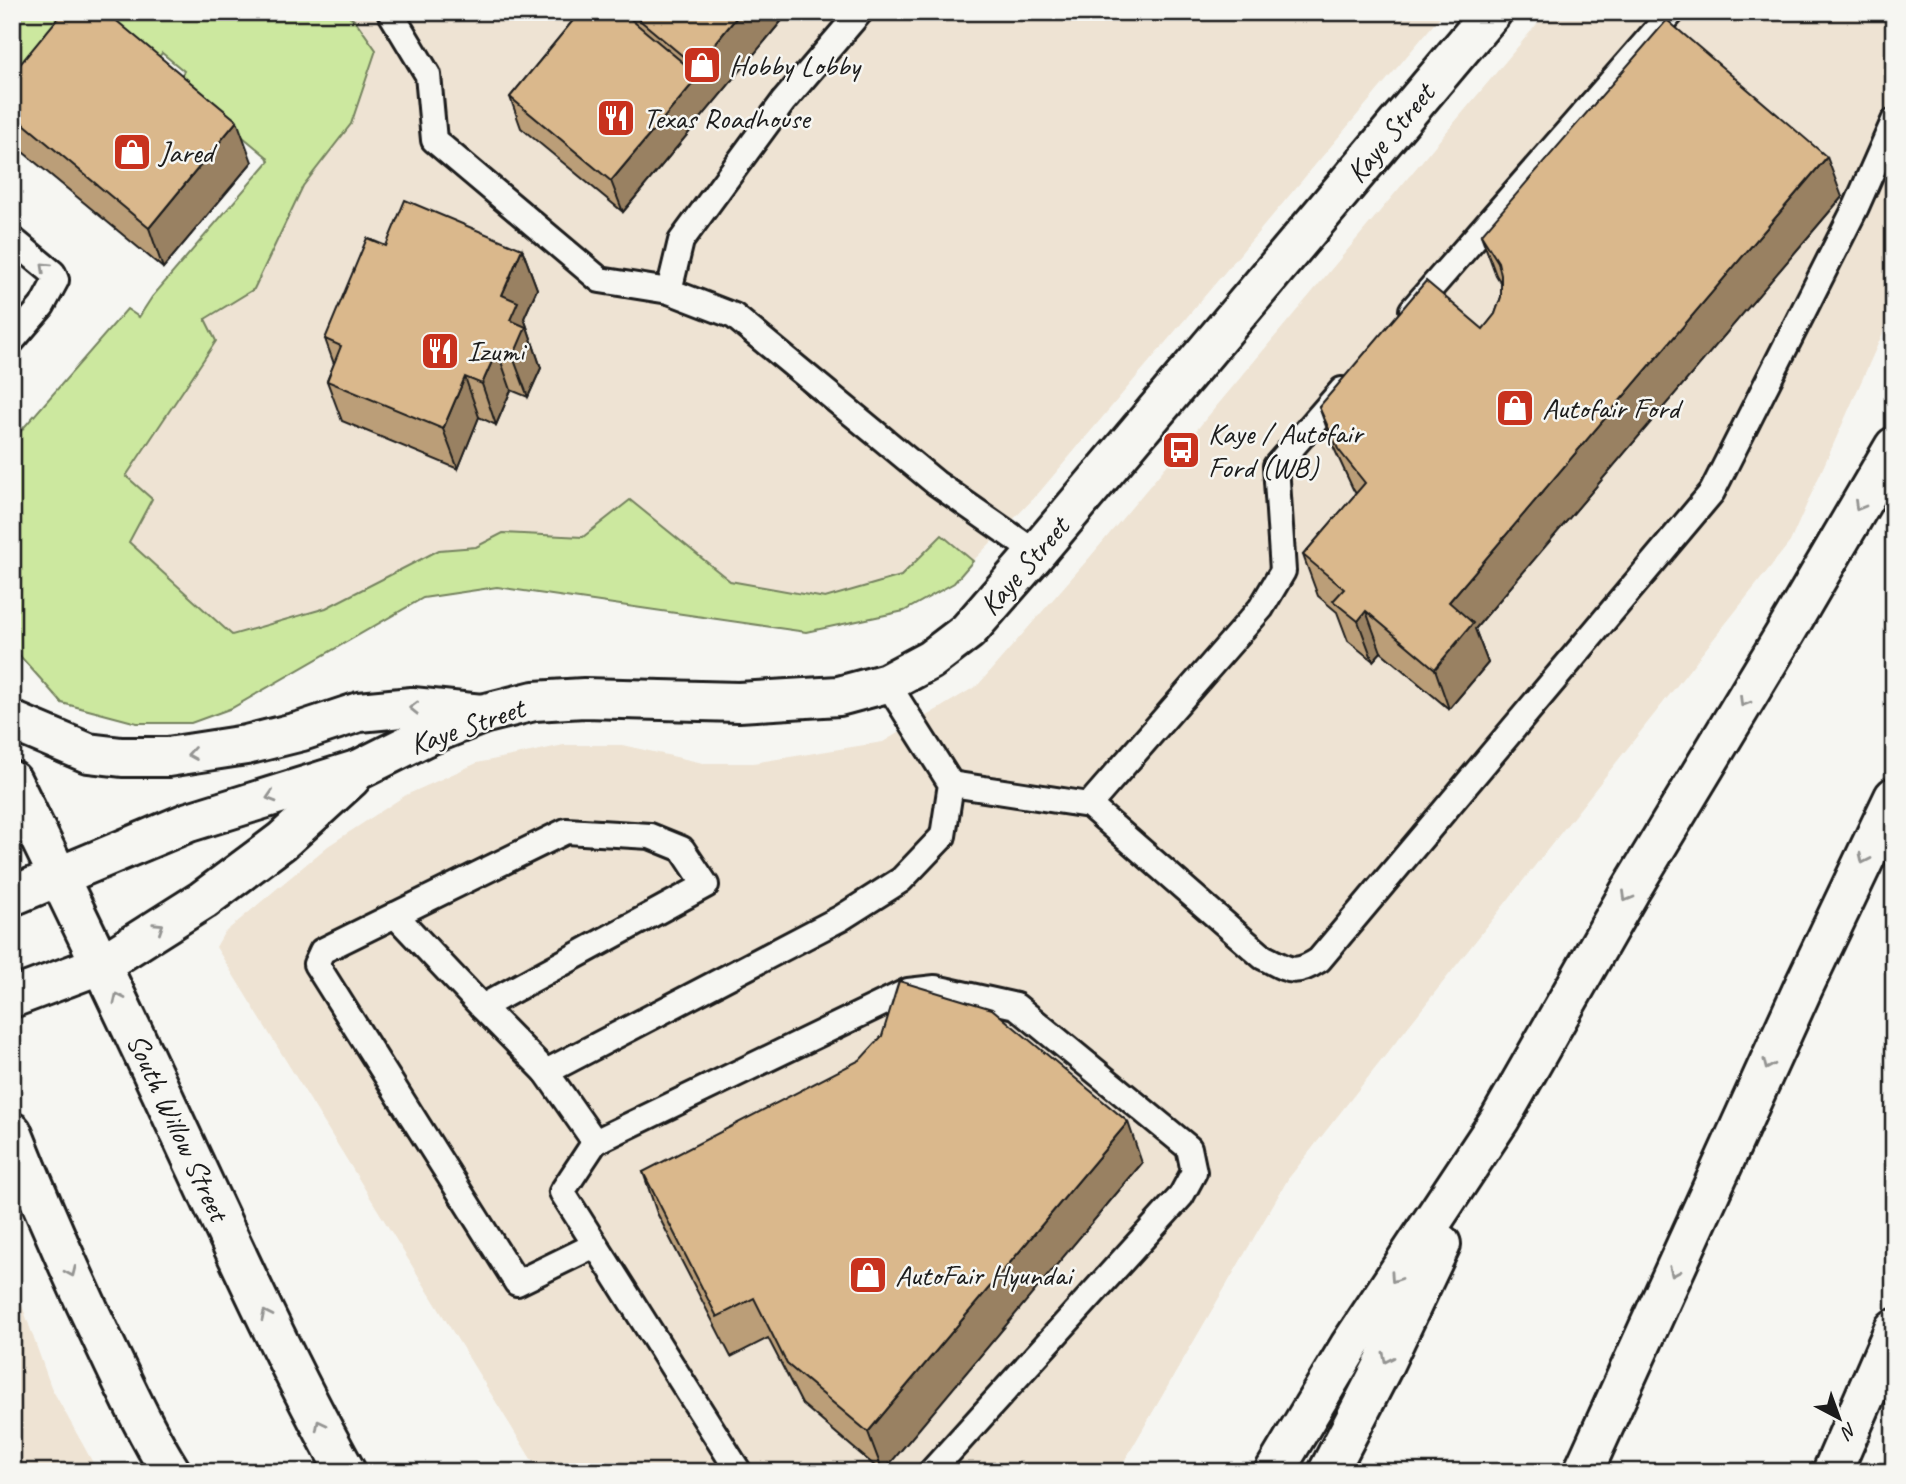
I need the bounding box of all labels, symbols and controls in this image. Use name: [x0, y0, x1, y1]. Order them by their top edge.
shop icon: Hobby Lobby: [681, 44, 723, 86]
place label: Hobby Lobby: [729, 46, 863, 84]
street label: Kaye Street: [1337, 73, 1445, 190]
restaurant icon: Texas Roadhouse: [595, 97, 637, 139]
place label: Texas Roadhouse: [643, 99, 812, 137]
shop icon: Jared: [111, 131, 153, 173]
place label: Jared: [157, 133, 218, 171]
one-way arrow: [40, 263, 53, 275]
restaurant icon: Izumi: [419, 330, 461, 372]
place label: Izumi: [467, 332, 528, 370]
shop icon: Autofair Ford: [1494, 387, 1536, 429]
place label: Autofair Ford: [1542, 389, 1683, 427]
place label: Kaye / Autofair Ford (WB): [1208, 414, 1365, 486]
bus stop icon: Kaye / Autofair Ford (WB): [1160, 429, 1202, 471]
one-way arrow: [1855, 498, 1868, 511]
street label: Kaye Street: [971, 507, 1079, 623]
street label: Kaye Street: [405, 688, 532, 763]
one-way arrow: [1739, 694, 1752, 707]
one-way arrow: [408, 700, 418, 716]
one-way arrow: [186, 746, 198, 761]
one-way arrow: [266, 788, 278, 803]
one-way arrow: [1859, 852, 1873, 864]
one-way arrow: [1622, 889, 1635, 902]
one-way arrow: [152, 923, 165, 936]
one-way arrow: [112, 993, 126, 1005]
street label: South Willow Street: [118, 1027, 239, 1229]
one-way arrow: [1762, 1058, 1776, 1070]
shop icon: AutoFair Hyundai: [847, 1254, 889, 1296]
place label: AutoFair Hyundai: [895, 1256, 1075, 1294]
one-way arrow: [63, 1265, 77, 1277]
one-way arrow: [1668, 1265, 1682, 1277]
one-way arrow: [1390, 1270, 1403, 1283]
one-way arrow: [261, 1310, 275, 1322]
one-way arrow: [1381, 1351, 1395, 1363]
north arrow: [1804, 1382, 1874, 1452]
text: N: [1835, 1417, 1862, 1445]
one-way arrow: [315, 1419, 329, 1432]

